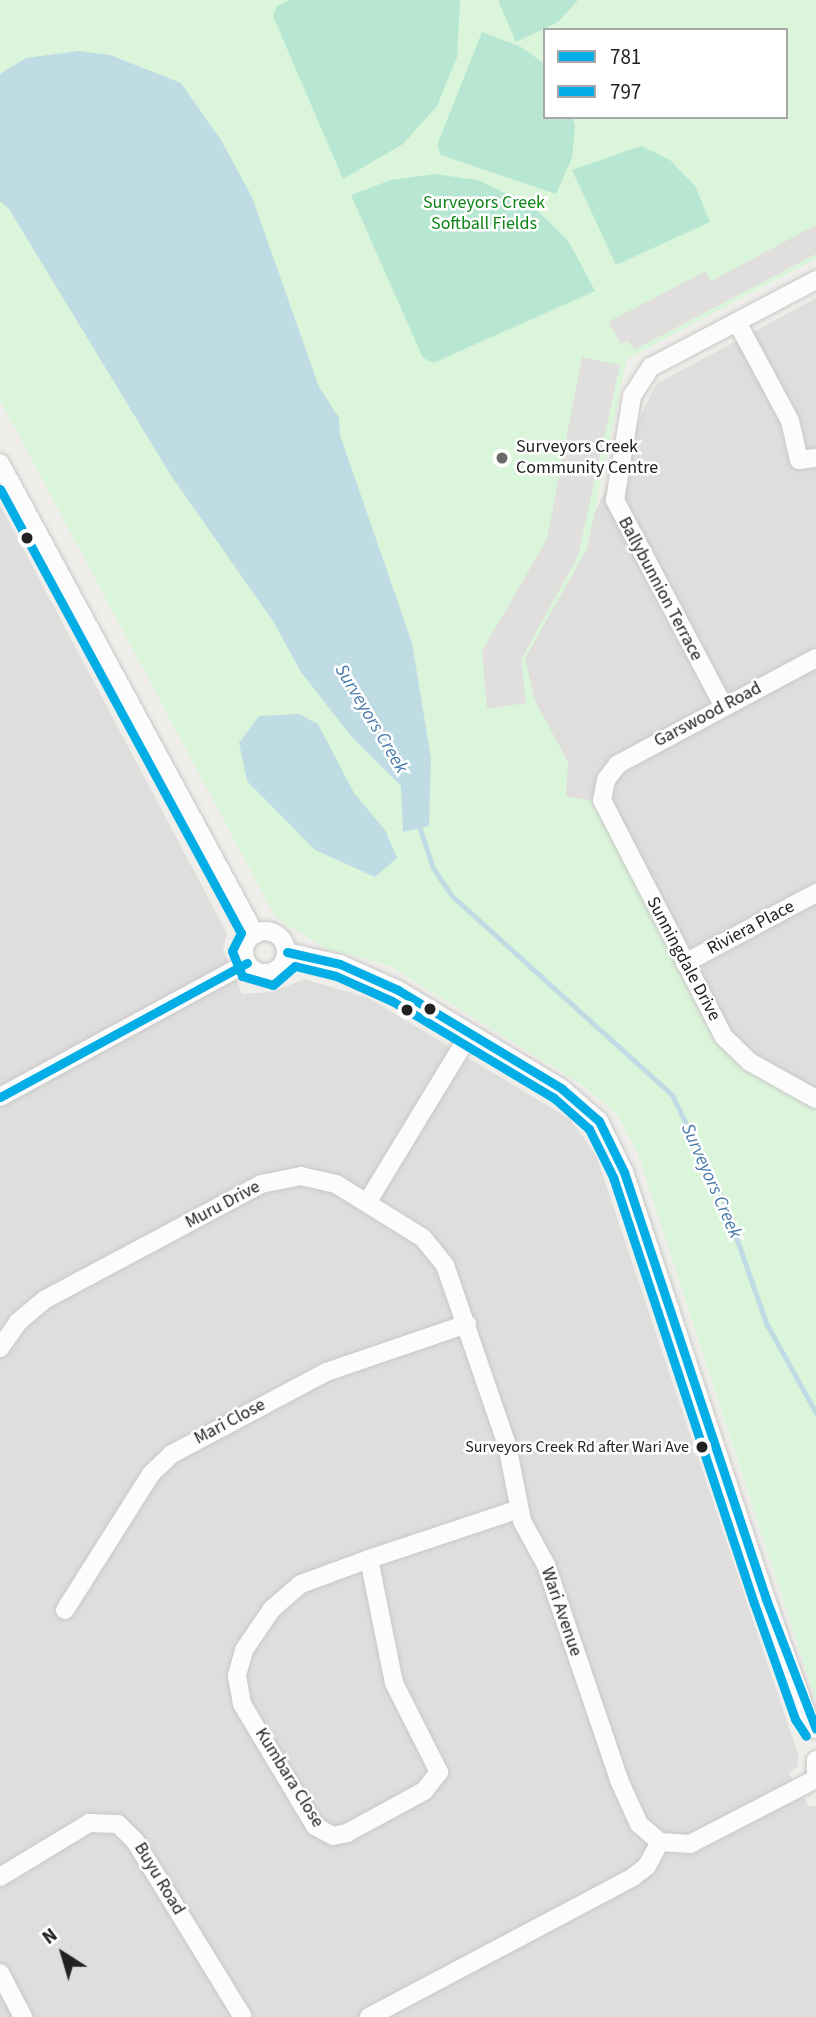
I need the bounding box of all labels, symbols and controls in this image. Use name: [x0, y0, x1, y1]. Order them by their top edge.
legend: [543, 28, 788, 119]
text: 781: [610, 42, 641, 72]
text: 797: [610, 77, 641, 107]
park label: Surveyors Creek Softball Fields: [423, 193, 545, 235]
place label: Surveyors Creek Community Centre: [516, 437, 658, 480]
marker: Surveyors Creek Community Centre: [494, 450, 510, 466]
street label: Ballybunnion Terrace: [613, 513, 707, 665]
unlabelled marker: [20, 531, 34, 545]
water label: Surveyors Creek: [329, 660, 413, 778]
street label: Garswood Road: [651, 678, 765, 752]
street label: Sunningdale Drive: [641, 893, 725, 1025]
street label: Riviera Place: [704, 896, 798, 960]
unlabelled marker: [423, 1002, 437, 1016]
unlabelled marker: [400, 1003, 414, 1017]
water label: Surveyors Creek: [675, 1120, 747, 1242]
street label: Muru Drive: [182, 1176, 264, 1234]
street label: Mari Close: [191, 1394, 269, 1450]
place label: Surveyors Creek Rd after Wari Ave: [465, 1437, 689, 1457]
marker: Surveyors Creek Rd after Wari Ave: [695, 1440, 709, 1454]
street label: Wari Avenue: [536, 1565, 586, 1659]
street label: Kumbara Close: [250, 1724, 328, 1832]
street label: Buyu Road: [129, 1839, 189, 1919]
north arrow: [28, 1919, 98, 1989]
text: N: [37, 1922, 63, 1951]

